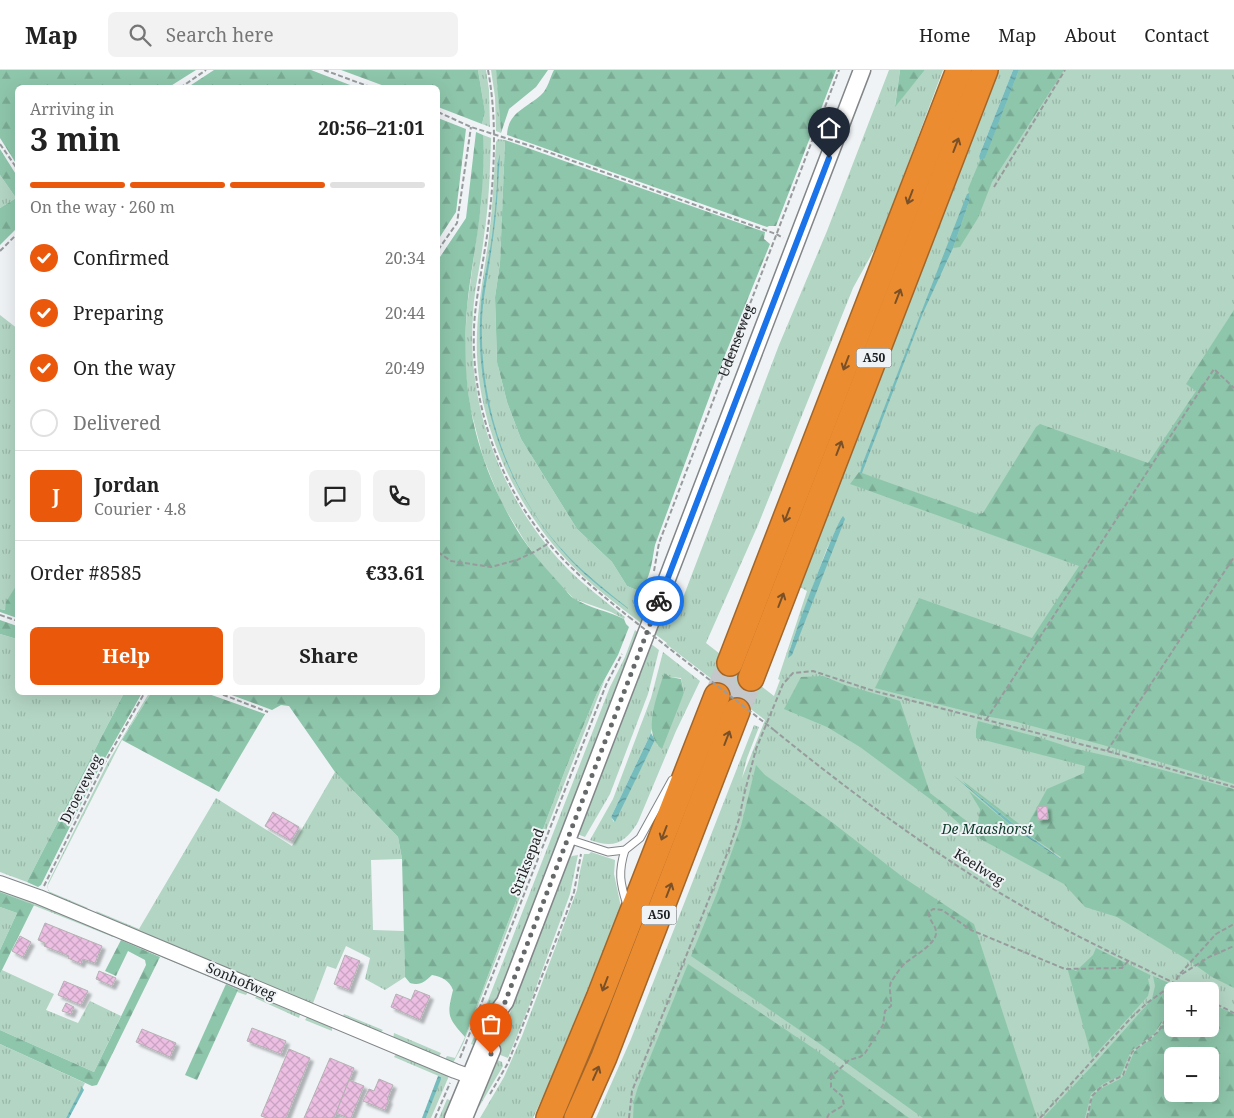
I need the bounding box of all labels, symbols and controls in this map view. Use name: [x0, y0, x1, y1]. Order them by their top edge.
search box: [108, 12, 458, 57]
text: Map: [25, 18, 78, 51]
icon: search: [126, 21, 154, 49]
text: Search here: [166, 22, 274, 48]
text: Home: [919, 23, 970, 47]
text: Map: [998, 23, 1036, 47]
text: About: [1064, 23, 1116, 47]
text: Contact: [1144, 23, 1209, 47]
text: Arriving in: [30, 98, 114, 120]
pin: [808, 107, 850, 158]
icon: home: [815, 114, 843, 142]
text: 20:56–21:01: [318, 115, 425, 141]
text: 3 min: [30, 117, 121, 160]
one-way arrow: [952, 137, 961, 153]
one-way arrow: [905, 189, 914, 204]
text: On the way · 260 m: [30, 196, 175, 218]
icon: check: [30, 244, 58, 272]
text: Confirmed: [73, 245, 169, 271]
text: 20:34: [385, 247, 425, 269]
one-way arrow: [894, 289, 903, 304]
icon: check: [30, 299, 58, 327]
text: Preparing: [73, 300, 163, 326]
street label: Udenseweg: [713, 301, 758, 379]
text: 20:44: [385, 302, 425, 324]
road number: A50: [856, 348, 892, 368]
icon: check: [30, 354, 58, 382]
text: On the way: [73, 355, 176, 381]
one-way arrow: [841, 355, 850, 370]
text: 20:49: [385, 357, 425, 379]
text: Delivered: [73, 410, 161, 436]
one-way arrow: [835, 441, 844, 456]
button: chat: [309, 470, 361, 522]
button: phone: [373, 470, 425, 522]
text: Jordan: [94, 472, 160, 498]
text: J: [52, 483, 60, 509]
text: Courier · 4.8: [94, 498, 186, 520]
one-way arrow: [782, 507, 791, 522]
text: Order #8585: [30, 560, 142, 586]
text: €33.61: [366, 560, 425, 586]
courier: [634, 576, 684, 626]
icon: bike: [645, 587, 673, 615]
one-way arrow: [777, 592, 786, 608]
button: Help: [30, 627, 223, 685]
button: Share: [233, 627, 425, 685]
one-way arrow: [723, 731, 732, 746]
street label: Droeveweg: [55, 751, 106, 827]
park label: De Maashorst: [940, 819, 1033, 838]
one-way arrow: [659, 824, 668, 840]
street label: Striksepad: [505, 825, 548, 898]
street label: Keelweg: [951, 844, 1008, 890]
one-way arrow: [665, 883, 674, 898]
road number: A50: [642, 906, 676, 924]
street label: Sonhofweg: [203, 957, 279, 1004]
one-way arrow: [600, 976, 609, 991]
map controls: [1164, 982, 1219, 1102]
button: +: [1164, 982, 1219, 1037]
pin: [470, 1003, 512, 1054]
icon: bag: [477, 1010, 505, 1038]
button: −: [1164, 1047, 1219, 1102]
one-way arrow: [592, 1066, 602, 1081]

